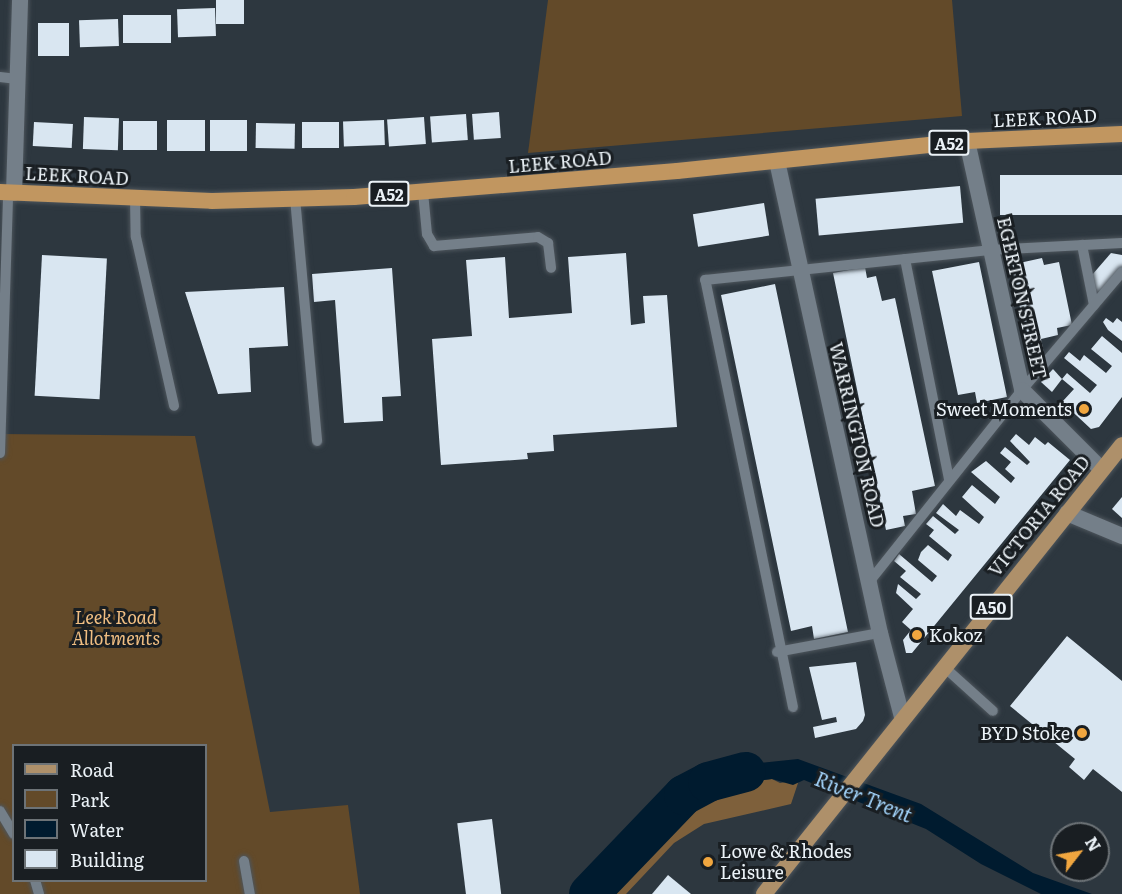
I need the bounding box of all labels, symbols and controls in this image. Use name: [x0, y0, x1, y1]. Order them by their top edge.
street label: LEEK ROAD: [993, 104, 1097, 132]
road number: A52: [928, 130, 970, 156]
street label: LEEK ROAD: [507, 147, 613, 177]
street label: LEEK ROAD: [25, 162, 129, 190]
road number: A52: [368, 181, 410, 207]
street label: EGERTON STREET: [993, 215, 1051, 381]
street label: WARRINGTON ROAD: [825, 340, 889, 530]
place label: Sweet Moments: [936, 398, 1072, 420]
marker: Sweet Moments: [1077, 402, 1091, 416]
street label: VICTORIA ROAD: [984, 451, 1094, 581]
road number: A50: [968, 594, 1014, 620]
park label: Leek Road Allotments: [72, 607, 160, 650]
place label: Kokoz: [929, 624, 982, 646]
marker: Kokoz: [910, 628, 924, 642]
place label: BYD Stoke: [980, 722, 1070, 744]
marker: BYD Stoke: [1075, 726, 1089, 740]
legend: [12, 744, 207, 882]
text: Road: [70, 756, 114, 783]
water label: River Trent: [812, 766, 916, 826]
text: Park: [70, 786, 109, 813]
text: Water: [70, 816, 123, 843]
north arrow: [1050, 822, 1110, 882]
text: N: [1080, 832, 1107, 856]
place label: Lowe & Rhodes Leisure: [720, 841, 851, 884]
text: Building: [70, 846, 144, 873]
marker: Lowe & Rhodes Leisure: [701, 855, 715, 869]

